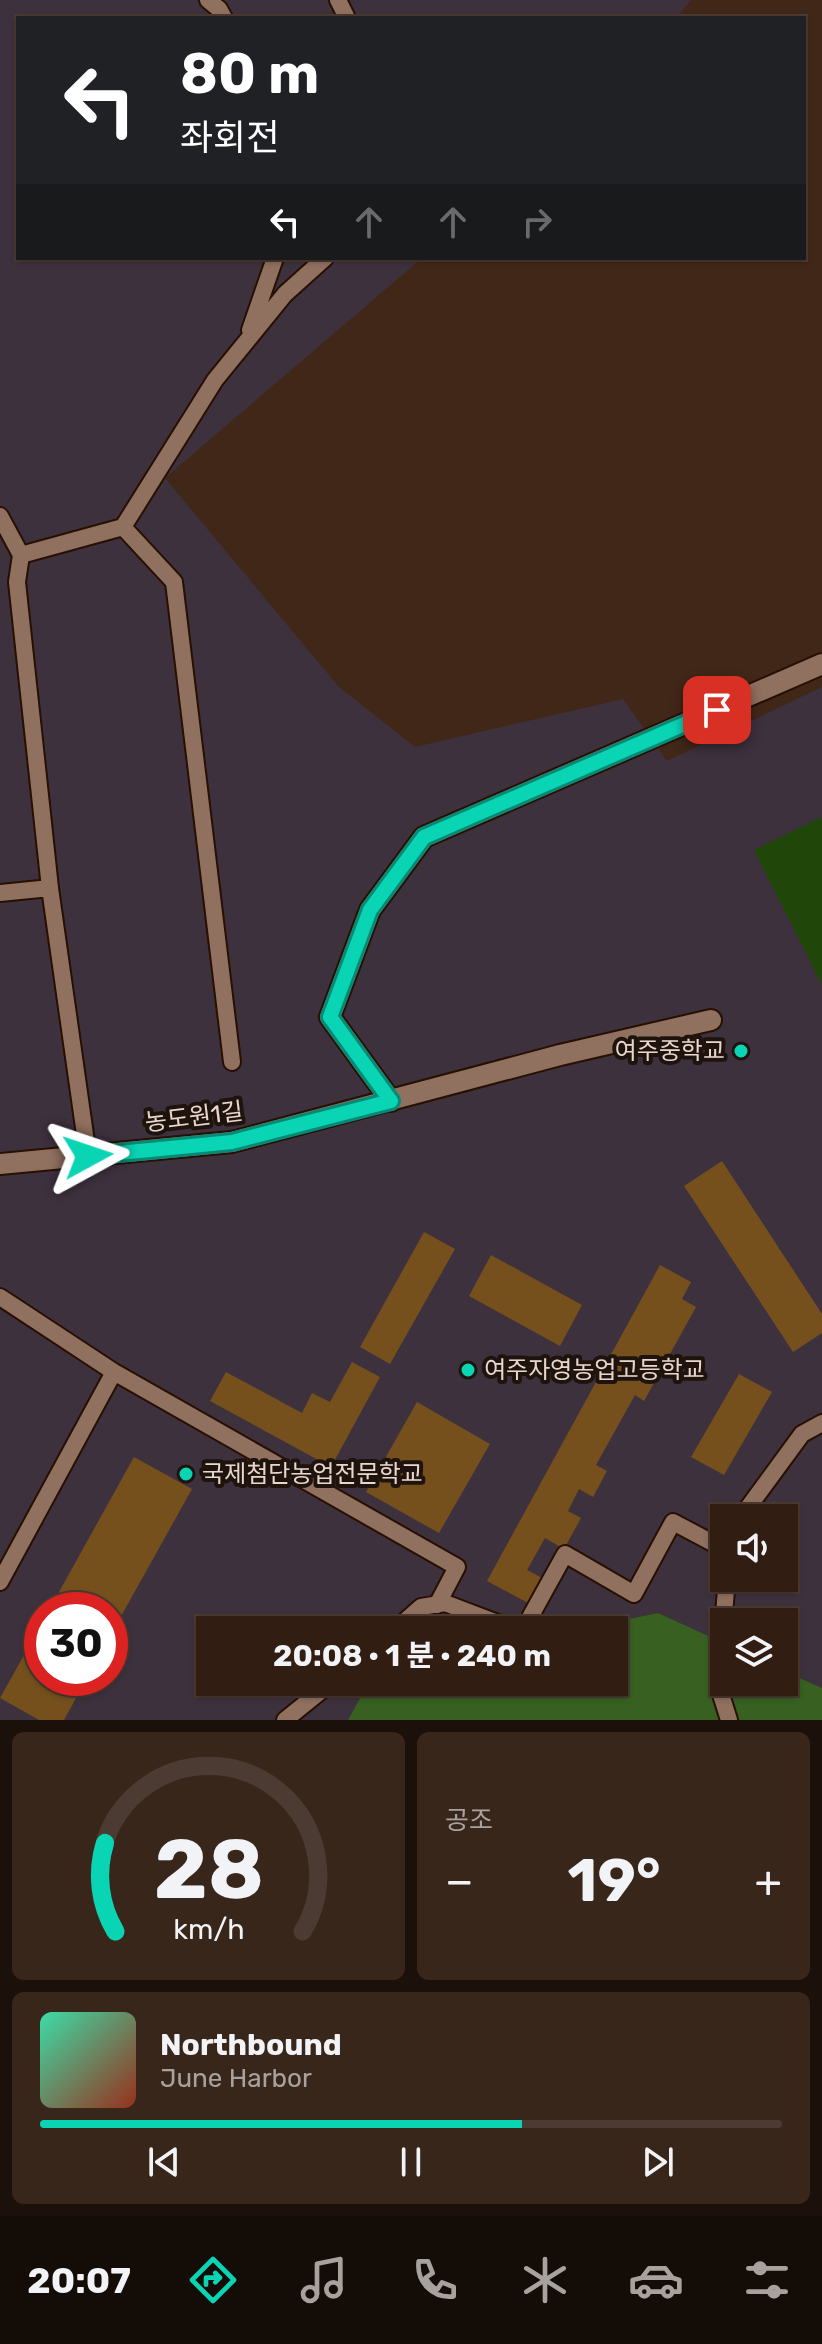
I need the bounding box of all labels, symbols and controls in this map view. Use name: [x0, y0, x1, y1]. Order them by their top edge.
text: 80 m: [180, 41, 319, 107]
icon: left: [48, 48, 152, 152]
text: 좌회전: [180, 116, 279, 159]
icon: left: [263, 200, 307, 244]
icon: ahead: [347, 200, 391, 244]
icon: ahead: [431, 200, 475, 244]
icon: right: [515, 200, 559, 244]
pin: [683, 676, 751, 744]
icon: arrive: [695, 688, 739, 732]
place label: 여주중학교: [615, 1037, 725, 1065]
marker: 여주중학교: [732, 1042, 750, 1060]
street label: 농도원1길: [143, 1097, 245, 1137]
position arrow: [46, 1114, 130, 1198]
place label: 여주자영농업고등학교: [484, 1356, 705, 1384]
marker: 여주자영농업고등학교: [459, 1361, 477, 1379]
place label: 국제첨단농업전문학교: [202, 1460, 423, 1488]
marker: 국제첨단농업전문학교: [177, 1465, 195, 1483]
map controls: [710, 1504, 798, 1696]
button: sound: [710, 1504, 798, 1592]
speed limit sign: 30: [24, 1592, 128, 1696]
button: layers: [710, 1608, 798, 1696]
text: 20:08 · 1 분 · 240 m: [273, 1638, 551, 1674]
text: 공조: [445, 1805, 493, 1836]
text: 28: [153, 1820, 264, 1919]
text: 19°: [568, 1845, 661, 1916]
text: −: [445, 1855, 474, 1907]
text: +: [755, 1855, 782, 1907]
text: km/h: [173, 1912, 244, 1946]
text: Northbound: [160, 2027, 342, 2063]
text: June Harbor: [160, 2063, 312, 2094]
icon: previous: [142, 2140, 186, 2184]
icon: pause: [389, 2140, 433, 2184]
icon: next: [636, 2140, 680, 2184]
icon: directions: [185, 2252, 241, 2308]
icon: music: [296, 2252, 352, 2308]
icon: phone: [407, 2252, 463, 2308]
icon: climate: [517, 2252, 573, 2308]
icon: car: [628, 2252, 684, 2308]
icon: filters: [739, 2252, 795, 2308]
text: 20:07: [27, 2259, 131, 2302]

